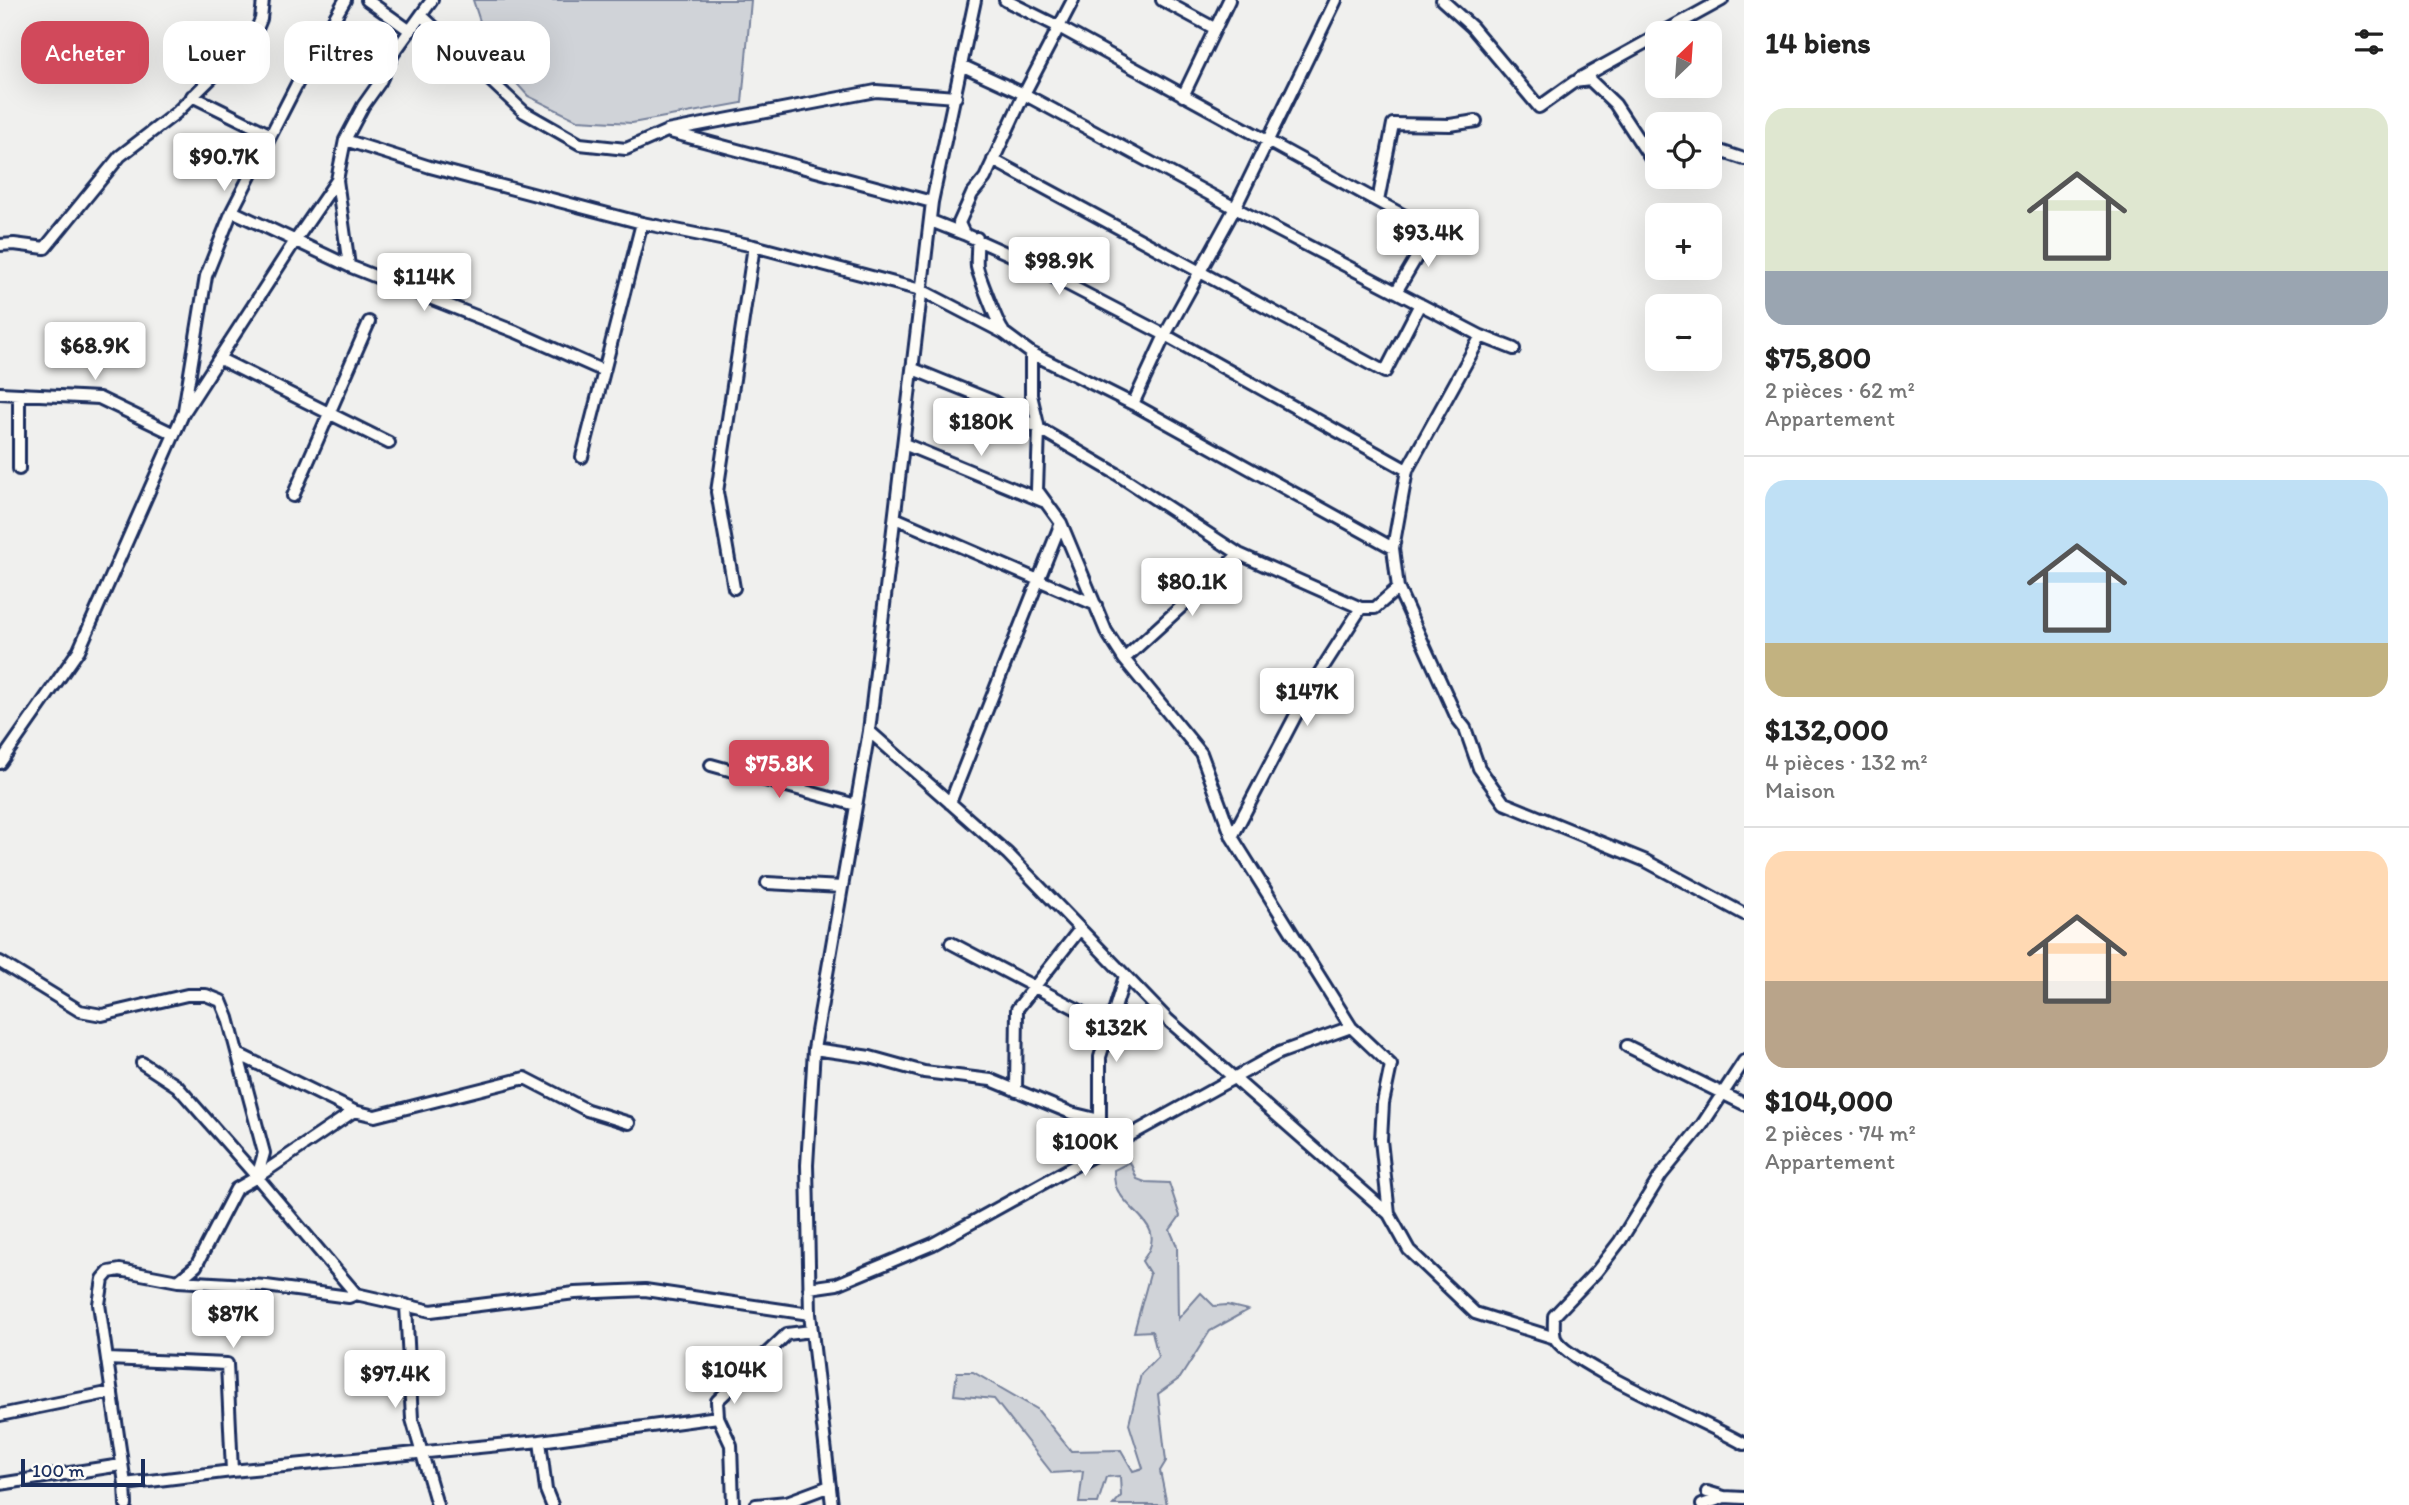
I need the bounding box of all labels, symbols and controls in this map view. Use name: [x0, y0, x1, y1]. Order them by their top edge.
chip: Acheter: [21, 21, 149, 84]
chip: Louer: [163, 21, 270, 84]
chip: Filtres: [284, 21, 398, 84]
chip: Nouveau: [412, 21, 550, 84]
north arrow: [1645, 21, 1722, 98]
map controls: [1645, 21, 1722, 371]
icon: filters: [2350, 23, 2388, 61]
text: 14 biens: [1765, 24, 1871, 61]
button: locate: [1645, 112, 1722, 189]
pin: $90.7K: [167, 134, 281, 193]
text: $90.7K: [189, 142, 259, 170]
icon: home: [2014, 153, 2140, 279]
button: +: [1645, 203, 1722, 280]
pin: $93.4K: [1371, 210, 1485, 269]
text: $93.4K: [1393, 218, 1463, 246]
pin: $98.9K: [1002, 238, 1116, 297]
text: $98.9K: [1025, 246, 1093, 274]
pin: $114K: [375, 254, 473, 313]
text: $114K: [393, 262, 455, 290]
button: −: [1645, 294, 1722, 371]
pin: $68.9K: [38, 322, 152, 382]
text: $68.9K: [61, 331, 129, 359]
text: $75,800: [1765, 339, 1871, 376]
text: 2 pièces · 62 m²: [1765, 376, 1915, 404]
pin: $180K: [932, 398, 1030, 458]
text: Appartement: [1765, 404, 1895, 432]
text: $180K: [949, 407, 1013, 435]
icon: home: [2014, 525, 2140, 651]
pin: $80.1K: [1135, 558, 1249, 618]
text: $80.1K: [1157, 567, 1227, 595]
pin: $147K: [1258, 668, 1356, 728]
text: $147K: [1276, 677, 1338, 705]
text: $132,000: [1765, 711, 1889, 748]
pin: $75.8K: [722, 740, 836, 800]
text: 4 pièces · 132 m²: [1765, 748, 1928, 776]
text: $75.8K: [745, 749, 813, 777]
text: Maison: [1765, 776, 1835, 804]
icon: home: [2014, 896, 2140, 1022]
pin: $132K: [1067, 1004, 1165, 1064]
text: $132K: [1085, 1013, 1147, 1041]
text: $104,000: [1765, 1082, 1893, 1119]
pin: $100K: [1036, 1118, 1134, 1178]
text: 2 pièces · 74 m²: [1765, 1119, 1916, 1147]
text: $100K: [1052, 1127, 1118, 1155]
text: Appartement: [1765, 1147, 1895, 1175]
pin: $87K: [192, 1290, 274, 1350]
text: $87K: [208, 1299, 258, 1327]
pin: $104K: [685, 1346, 783, 1406]
pin: $97.4K: [338, 1350, 452, 1410]
text: $104K: [701, 1355, 767, 1383]
text: $97.4K: [360, 1359, 430, 1387]
scale bar: [21, 1456, 145, 1488]
text: 100 m: [32, 1459, 84, 1482]

